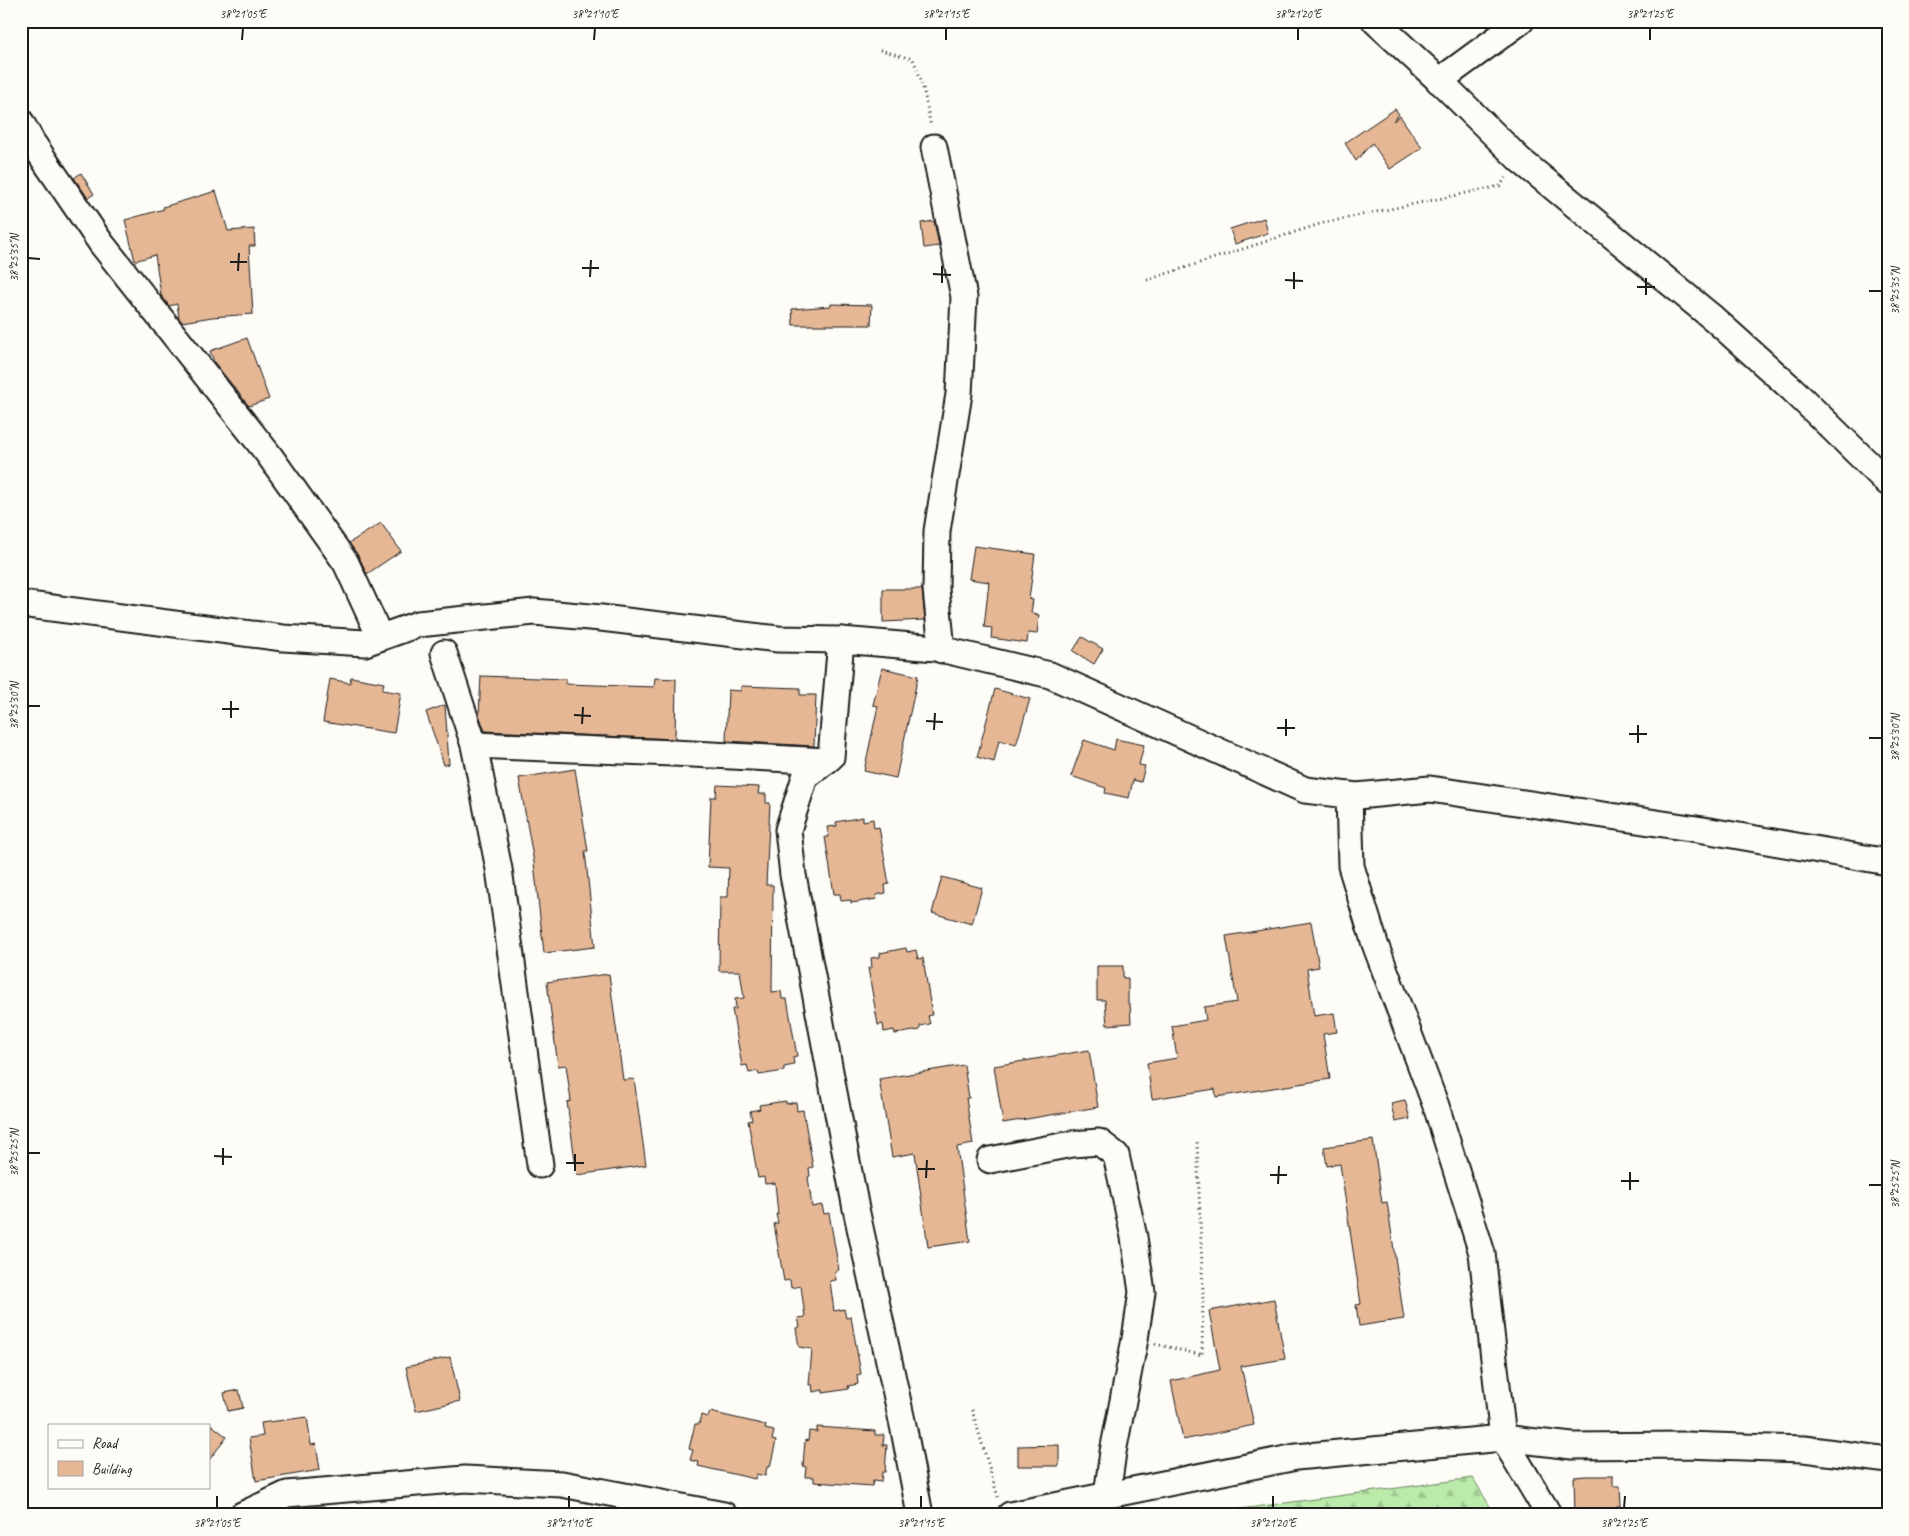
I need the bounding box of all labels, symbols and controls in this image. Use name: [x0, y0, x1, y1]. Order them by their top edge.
text: 38°21'05"E: [220, 6, 268, 22]
text: 38°21'10"E: [572, 6, 620, 22]
text: 38°21'15"E: [923, 6, 971, 22]
text: 38°21'20"E: [1275, 6, 1323, 22]
text: 38°21'25"E: [1627, 6, 1675, 22]
text: 38°25'35"N: [6, 233, 22, 282]
text: 38°25'35"N: [1887, 266, 1903, 315]
text: 38°25'30"N: [6, 681, 22, 730]
text: 38°25'30"N: [1887, 713, 1903, 762]
text: 38°25'25"N: [6, 1128, 22, 1177]
text: 38°25'25"N: [1887, 1160, 1903, 1209]
legend: [48, 1424, 210, 1488]
text: Road: [92, 1434, 119, 1453]
text: Building: [92, 1460, 132, 1479]
text: 38°21'05"E: [194, 1515, 242, 1531]
text: 38°21'10"E: [546, 1515, 594, 1531]
text: 38°21'15"E: [898, 1515, 946, 1531]
text: 38°21'20"E: [1250, 1515, 1298, 1531]
text: 38°21'25"E: [1601, 1515, 1649, 1531]

